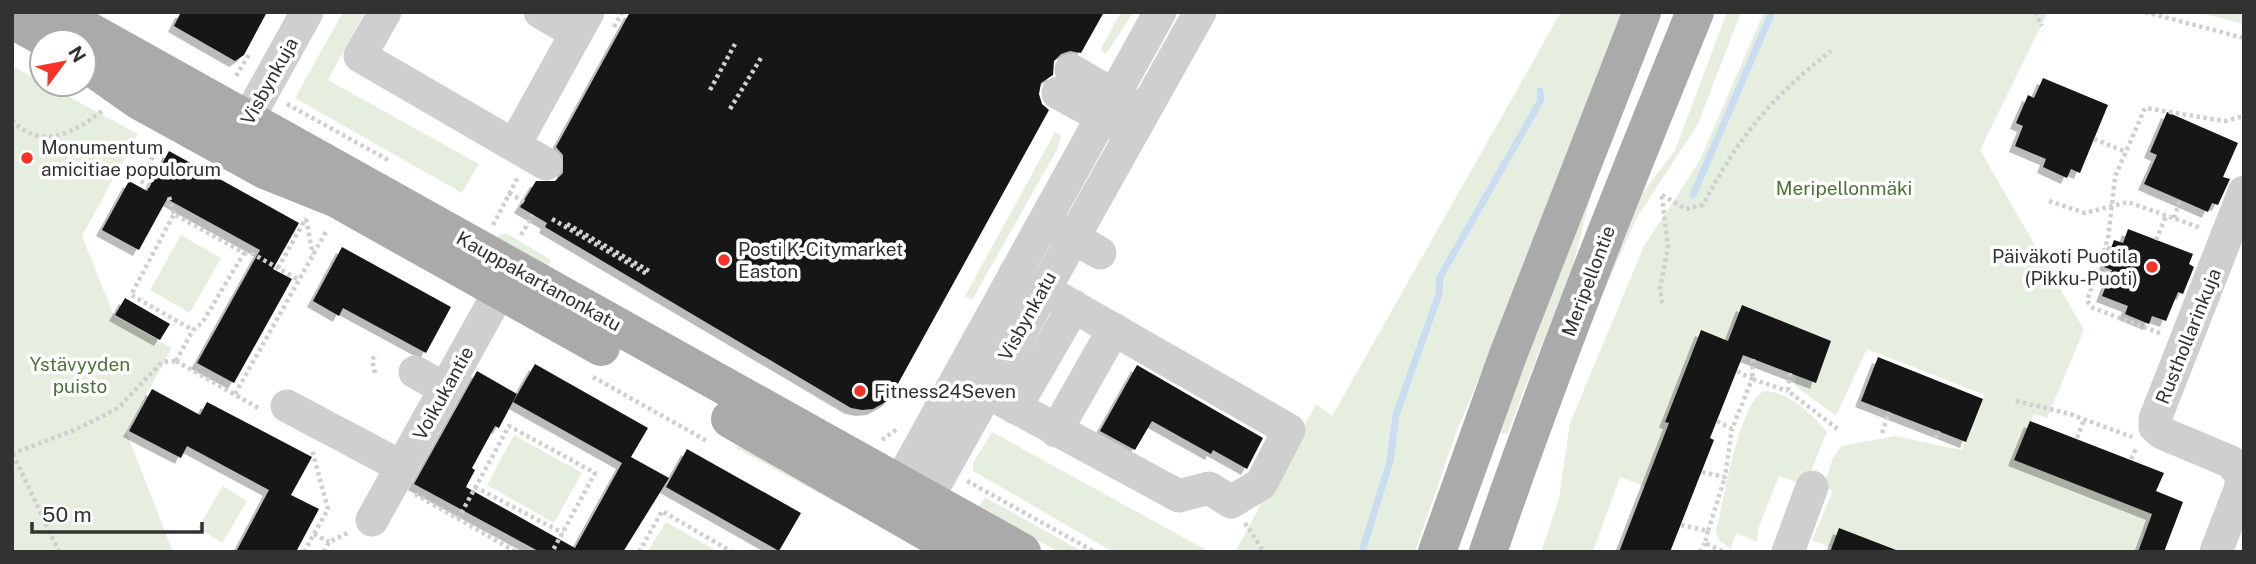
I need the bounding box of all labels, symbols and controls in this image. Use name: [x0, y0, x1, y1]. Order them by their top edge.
north arrow: [28, 28, 98, 98]
street label: Visbynkuja: [236, 34, 302, 128]
text: N: [64, 42, 91, 66]
place label: Monumentum amicitiae populorum: [41, 136, 221, 180]
marker: Monumentum amicitiae populorum: [19, 150, 35, 166]
park label: Meripellonmäki: [1776, 177, 1912, 199]
street label: Meripellontie: [1557, 223, 1619, 339]
street label: Kauppakartanonkatu: [453, 227, 625, 335]
place label: Posti K-Citymarket Easton: [738, 238, 903, 282]
place label: Päiväkoti Puotila (Pikku-Puoti): [1992, 245, 2138, 289]
marker: Posti K-Citymarket Easton: [716, 252, 732, 268]
marker: Päiväkoti Puotila (Pikku-Puoti): [2144, 259, 2160, 275]
street label: Rusthollarinkuja: [2151, 265, 2225, 407]
street label: Visbynkatu: [994, 268, 1060, 364]
street label: Voikukantie: [408, 342, 478, 444]
park label: Ystävyyden puisto: [30, 353, 130, 397]
place label: Fitness24Seven: [874, 380, 1016, 402]
marker: Fitness24Seven: [852, 383, 868, 399]
scale bar: [32, 490, 201, 534]
text: 50 m: [42, 502, 92, 527]

